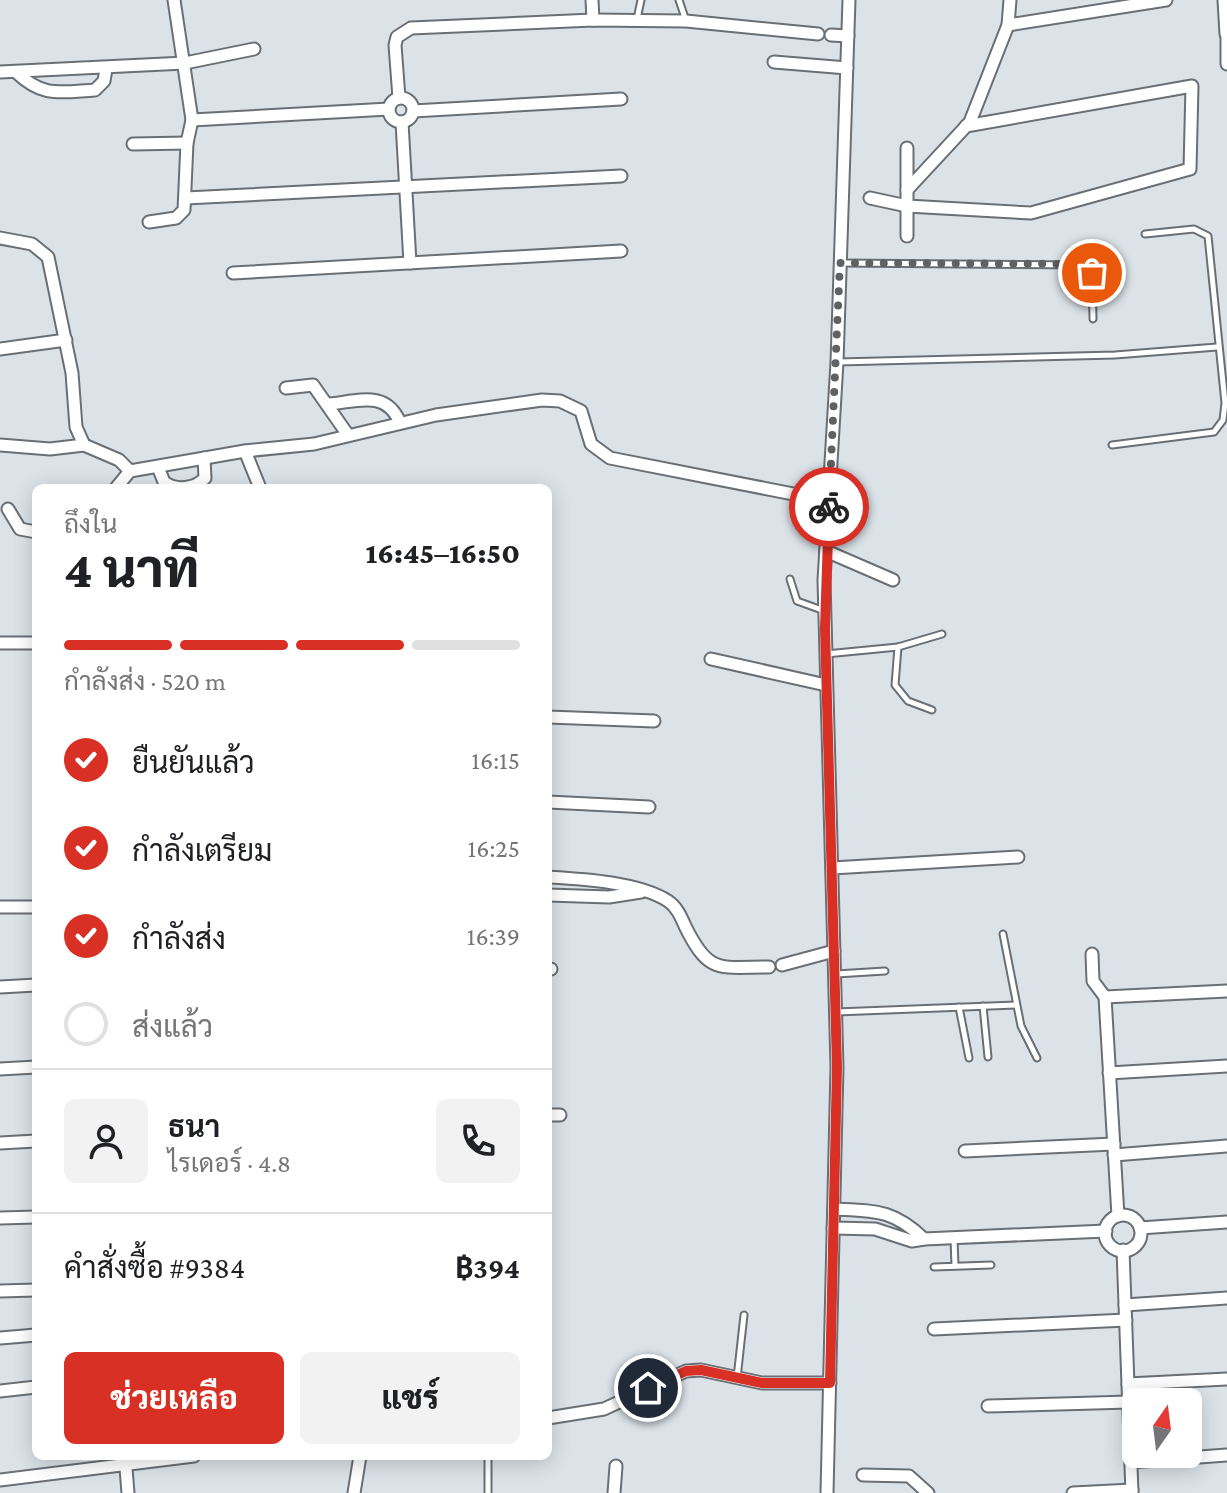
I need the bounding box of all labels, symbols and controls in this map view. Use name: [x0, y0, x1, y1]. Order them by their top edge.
pin: [1058, 239, 1126, 307]
icon: bag: [1070, 251, 1114, 295]
courier: [789, 467, 869, 547]
icon: bike: [807, 485, 851, 529]
text: ถึงใน: [64, 510, 117, 539]
text: 16:45–16:50: [365, 536, 520, 569]
text: 4 นาที: [64, 540, 199, 598]
text: กำลังส่ง · 520 m: [64, 667, 226, 696]
icon: check: [64, 738, 108, 782]
text: ยืนยันแล้ว: [132, 746, 255, 779]
text: 16:15: [471, 746, 520, 775]
icon: check: [64, 826, 108, 870]
text: กำลังเตรียม: [132, 834, 272, 867]
text: 16:25: [468, 834, 520, 863]
icon: check: [64, 914, 108, 958]
text: กำลังส่ง: [132, 922, 226, 955]
text: 16:39: [467, 922, 520, 951]
text: ส่งแล้ว: [132, 1010, 213, 1043]
button: person: [64, 1099, 148, 1183]
button: phone: [436, 1099, 520, 1183]
text: ธนา: [168, 1110, 220, 1143]
text: ไรเดอร์ · 4.8: [168, 1149, 291, 1178]
text: คำสั่งซื้อ #9384: [64, 1251, 245, 1284]
text: ฿394: [455, 1251, 520, 1284]
button: ช่วยเหลือ: [64, 1352, 284, 1444]
button: แชร์: [300, 1352, 520, 1444]
pin: [614, 1354, 682, 1422]
icon: home: [626, 1366, 670, 1410]
north arrow: [1122, 1388, 1202, 1468]
map controls: [1122, 1388, 1202, 1468]

